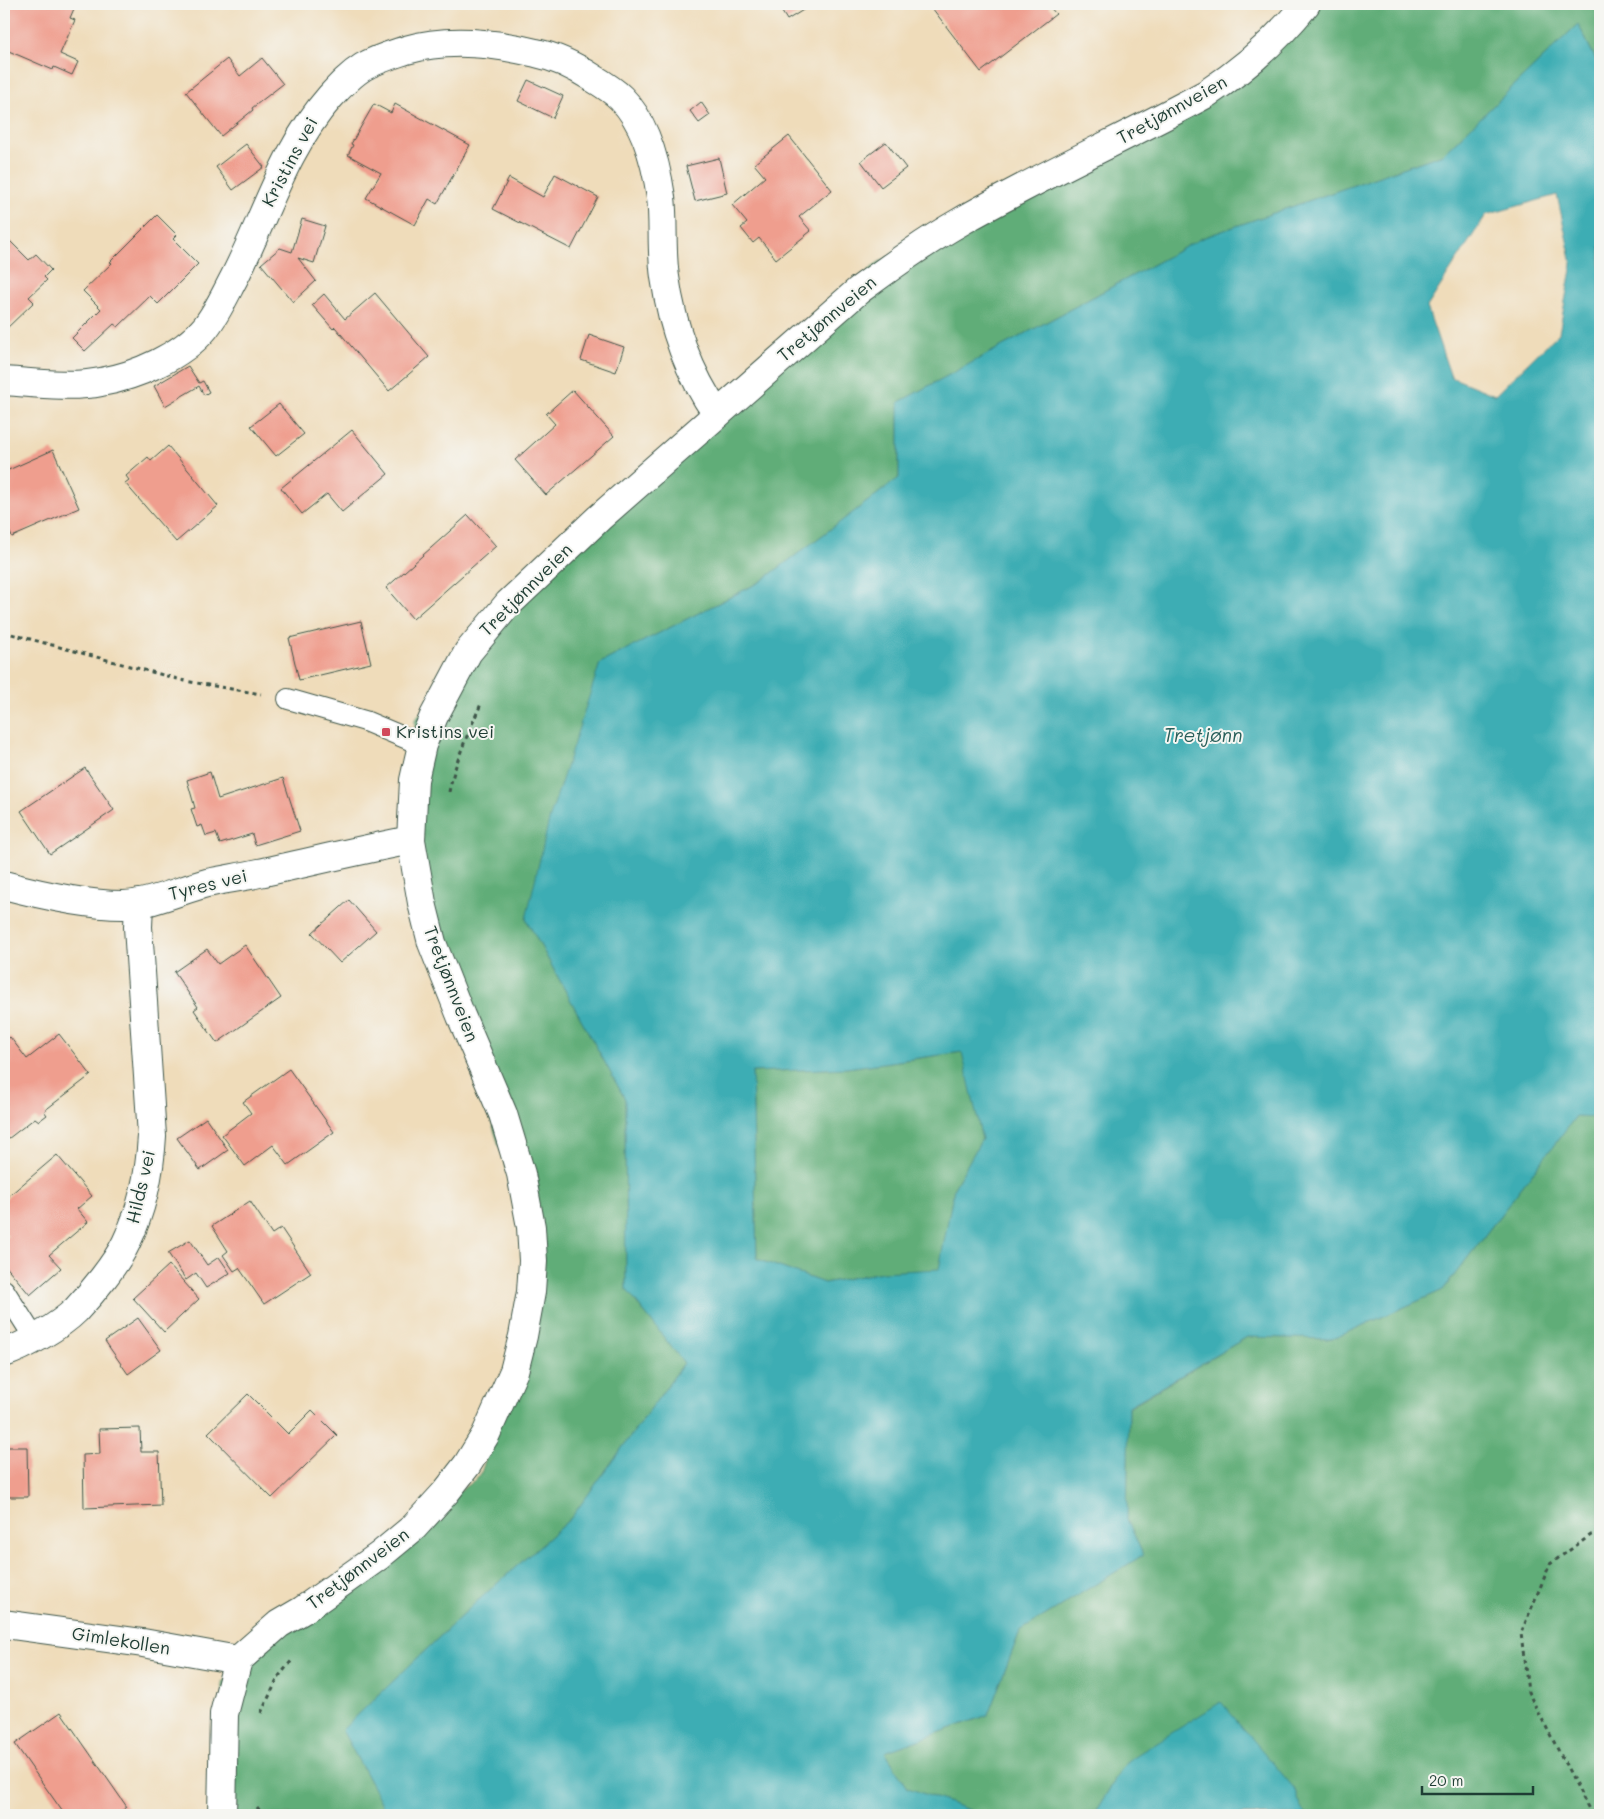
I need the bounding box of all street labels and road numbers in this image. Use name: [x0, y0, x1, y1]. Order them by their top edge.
street label: Tretjønnveien: [1112, 69, 1231, 149]
street label: Kristins vei: [255, 112, 323, 211]
street label: Tretjønnveien: [772, 270, 881, 367]
street label: Tretjønnveien: [474, 538, 577, 641]
street label: Tyres vei: [166, 863, 250, 905]
street label: Tretjønnveien: [419, 922, 485, 1045]
street label: Hilds vei: [120, 1148, 160, 1226]
street label: Tretjønnveien: [301, 1522, 413, 1615]
street label: Gimlekollen: [70, 1620, 172, 1660]

